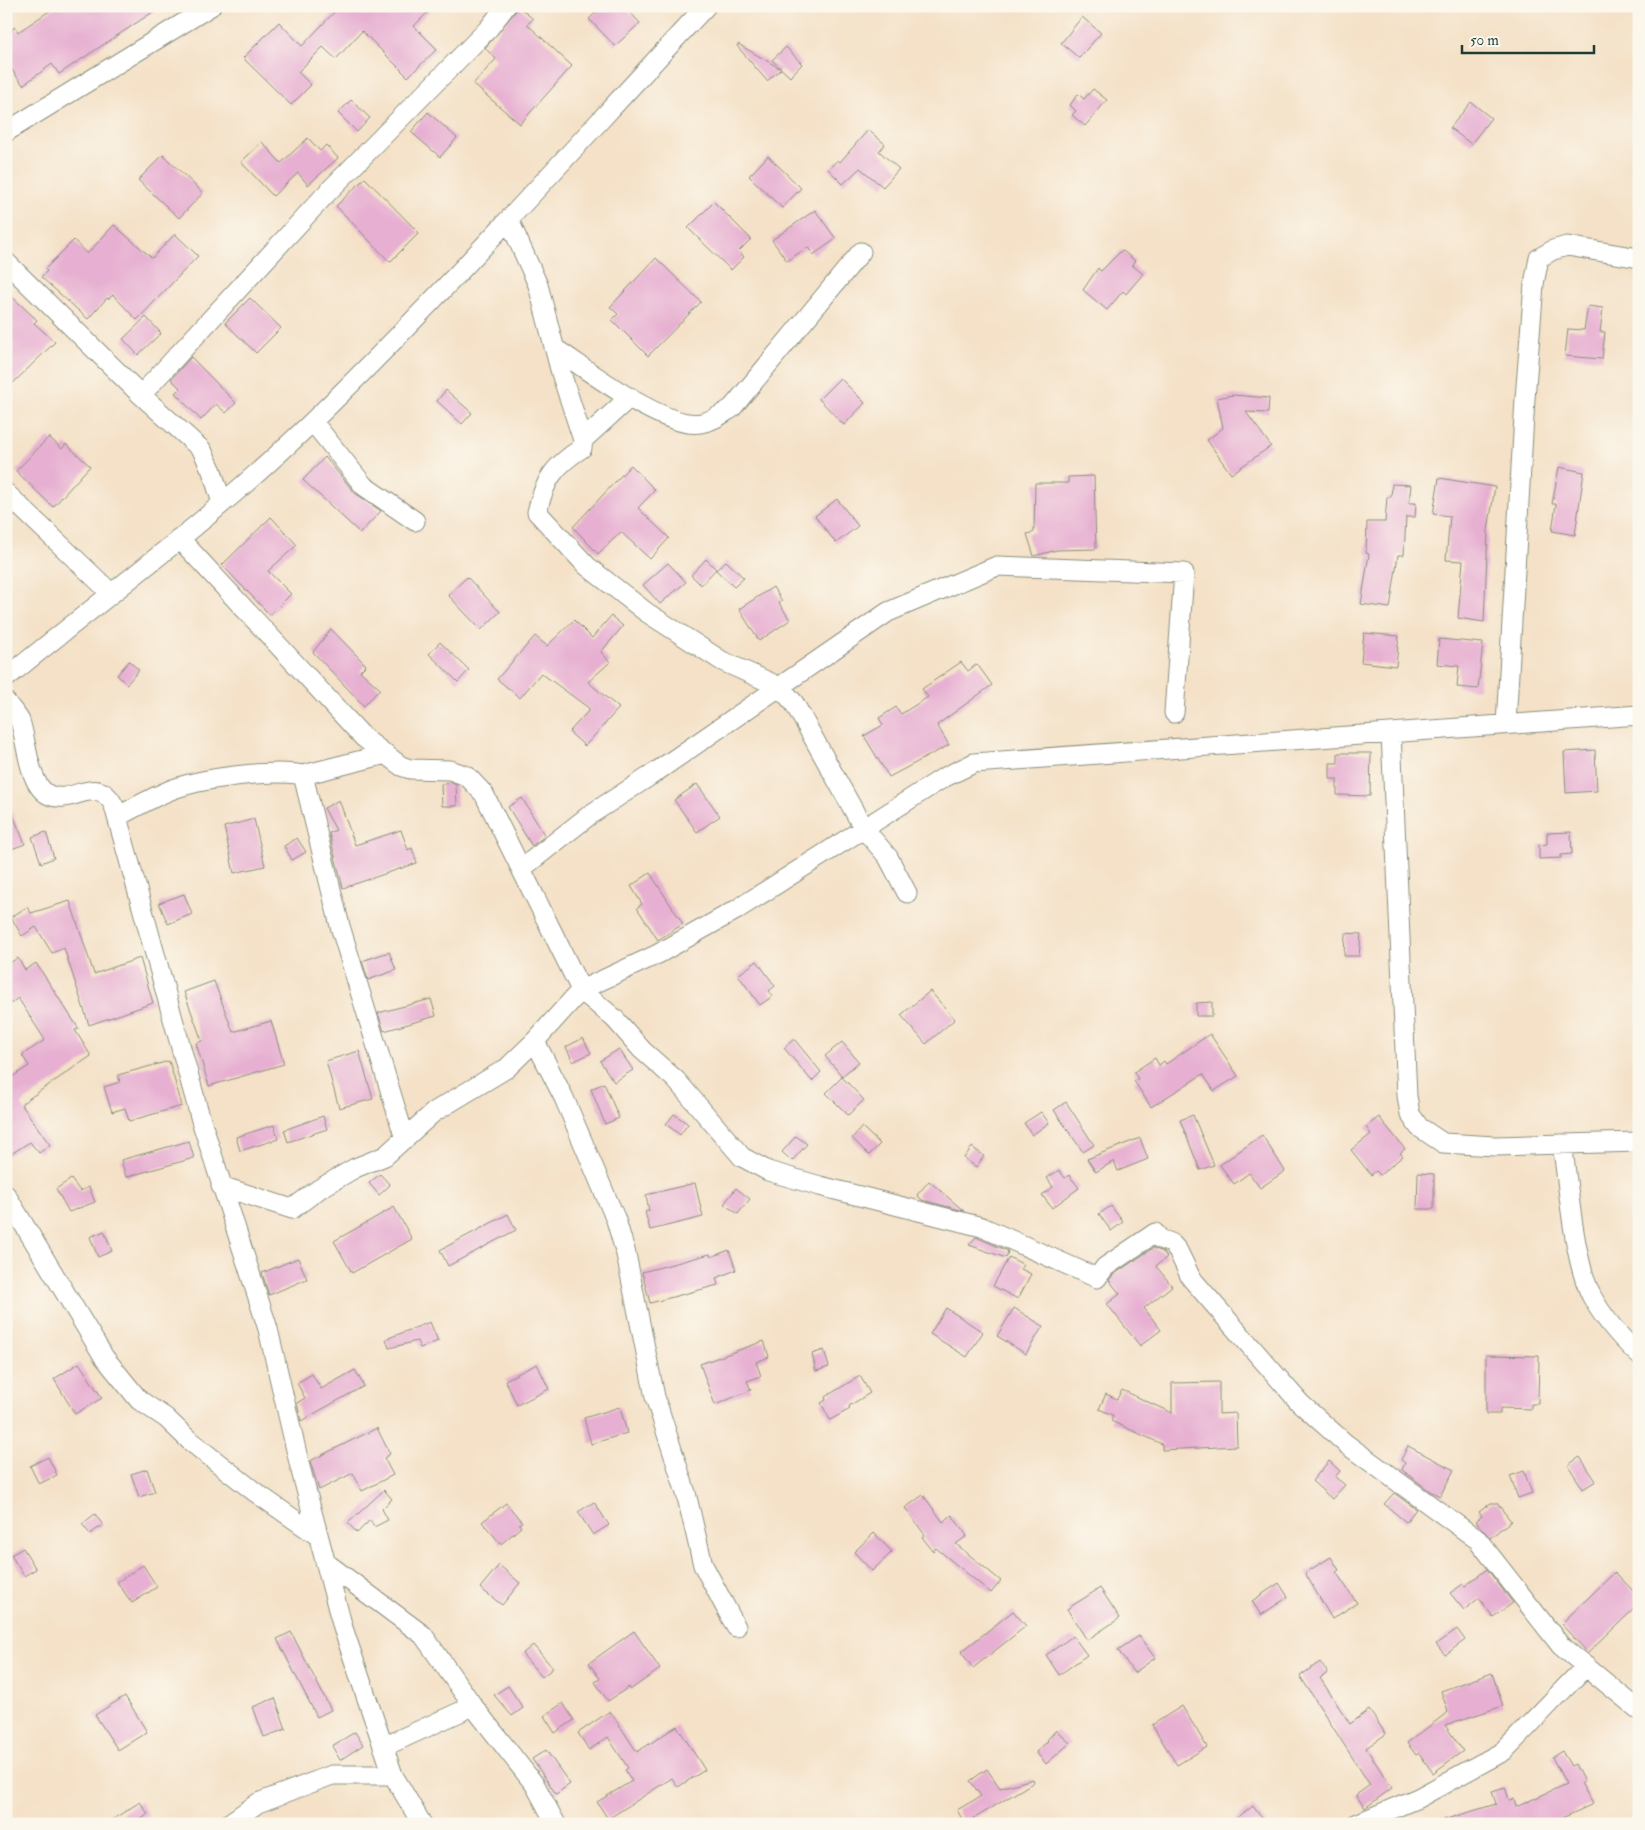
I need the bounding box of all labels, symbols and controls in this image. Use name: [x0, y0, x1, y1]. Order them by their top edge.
scale bar: [1462, 22, 1595, 54]
text: 50 m: [1470, 31, 1499, 50]

